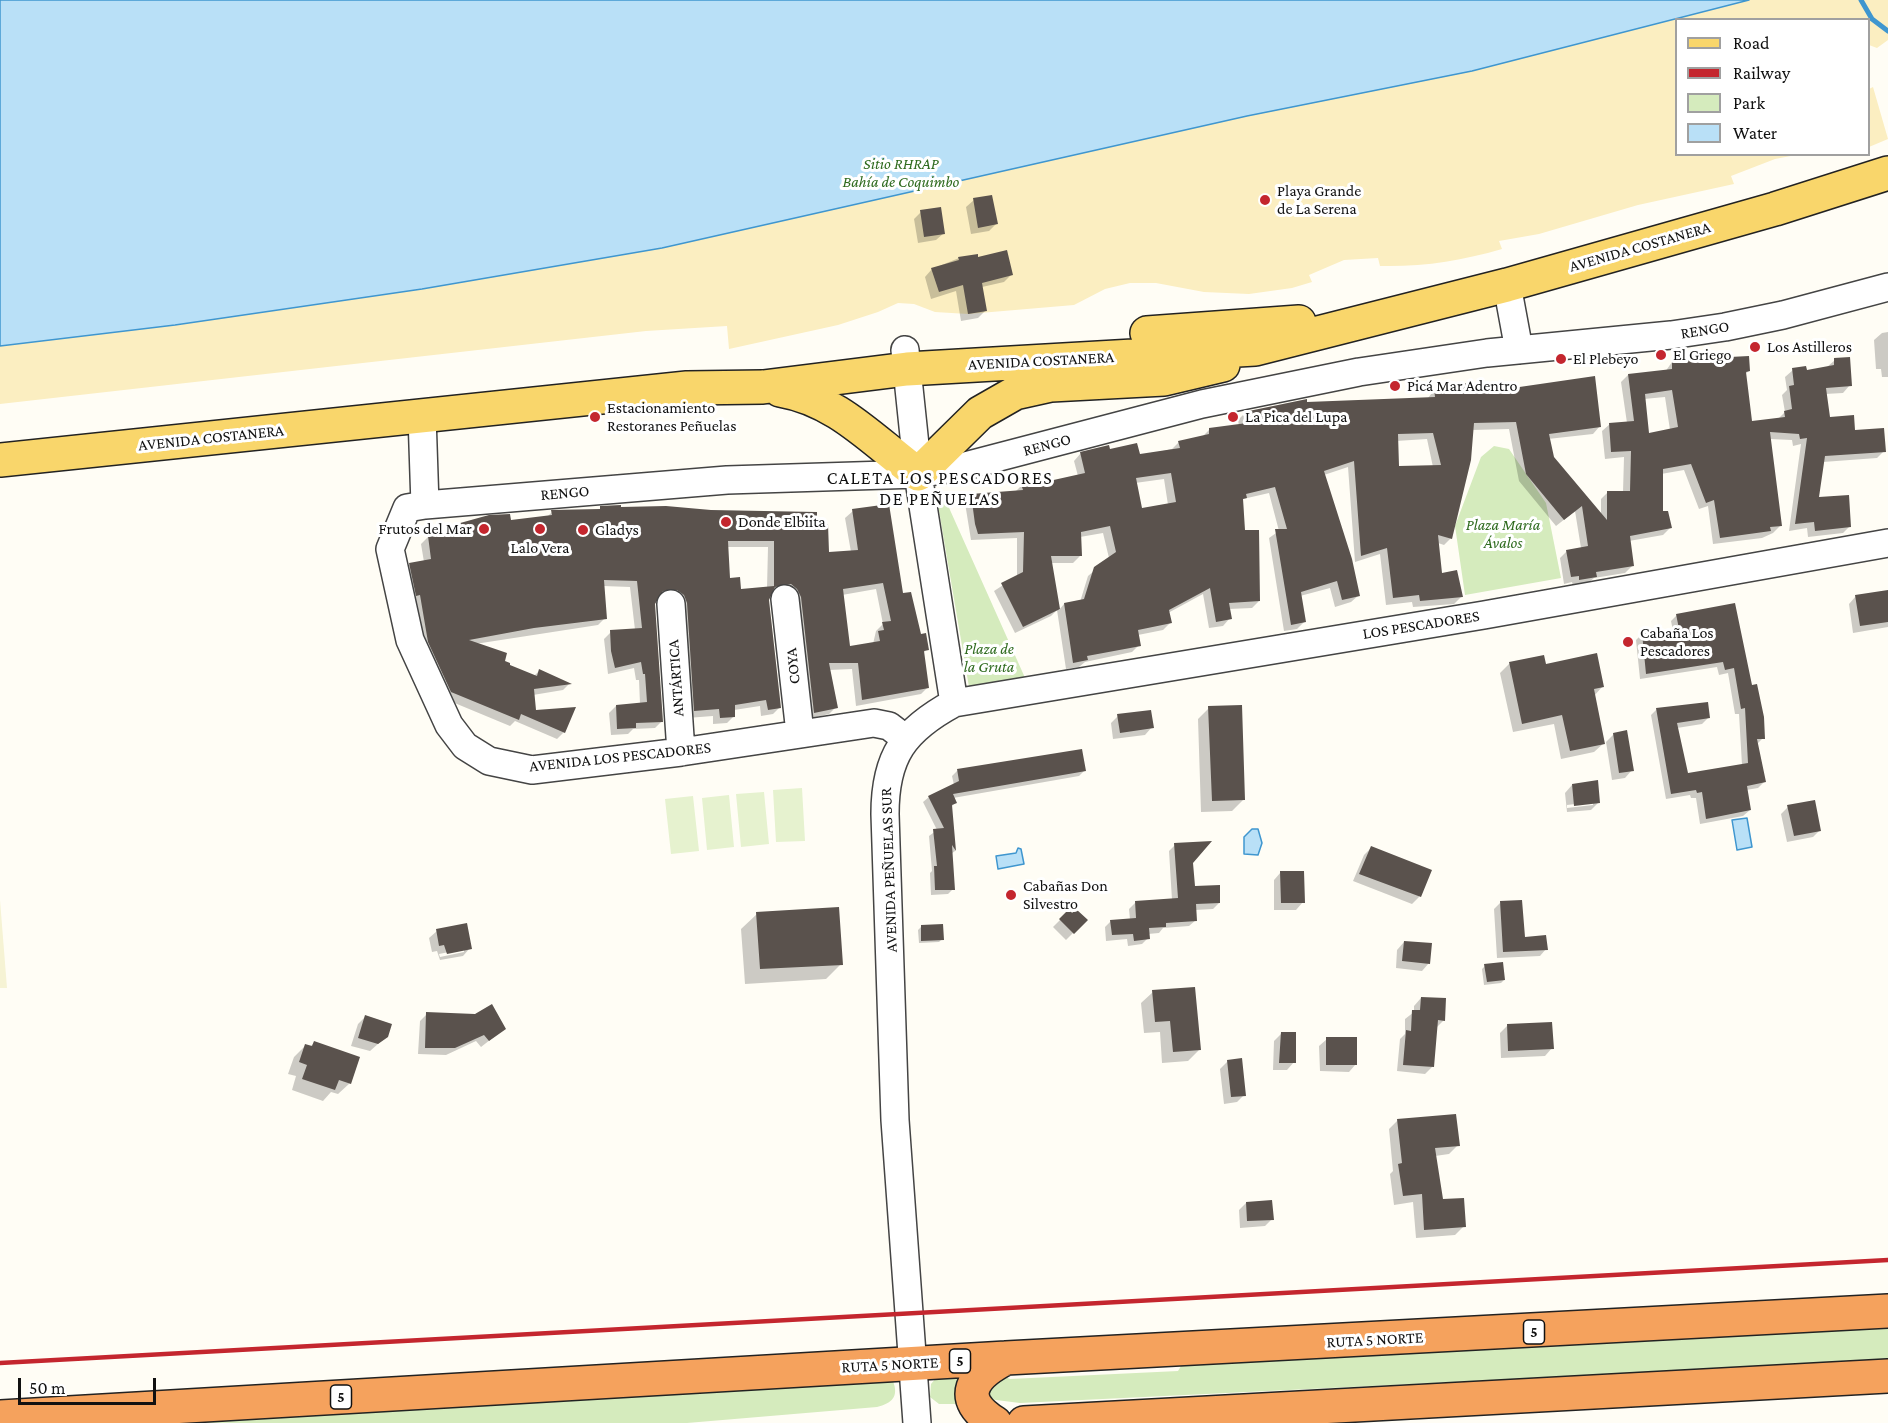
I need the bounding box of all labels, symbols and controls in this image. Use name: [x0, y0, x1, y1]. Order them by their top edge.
legend: [1675, 18, 1870, 156]
text: Road: [1733, 33, 1770, 53]
text: Railway: [1733, 63, 1790, 83]
text: Park: [1733, 93, 1765, 113]
text: Water: [1733, 123, 1777, 143]
park label: Sitio RHRAP Bahía de Coquimbo: [843, 154, 959, 192]
place label: Playa Grande de La Serena: [1277, 181, 1361, 219]
marker: Playa Grande de La Serena: [1258, 193, 1272, 207]
street label: AVENIDA COSTANERA: [1567, 218, 1713, 276]
street label: RENGO: [1679, 317, 1731, 343]
place label: Los Astilleros: [1767, 337, 1852, 357]
marker: Los Astilleros: [1748, 340, 1762, 354]
place label: El Griego: [1673, 345, 1732, 365]
street label: AVENIDA COSTANERA: [968, 348, 1114, 374]
marker: El Griego: [1654, 348, 1668, 362]
place label: El Plebeyo: [1573, 349, 1638, 369]
marker: El Plebeyo: [1554, 352, 1568, 366]
place label: Picá Mar Adentro: [1407, 376, 1517, 396]
marker: Picá Mar Adentro: [1388, 379, 1402, 393]
place label: Estacionamiento Restoranes Peñuelas: [607, 398, 737, 436]
place label: La Pica del Lupa: [1245, 407, 1347, 427]
marker: Estacionamiento Restoranes Peñuelas: [588, 410, 602, 424]
marker: La Pica del Lupa: [1226, 410, 1240, 424]
street label: AVENIDA COSTANERA: [137, 421, 285, 455]
street label: RENGO: [1021, 429, 1073, 461]
district label: CALETA LOS PESCADORES DE PEÑUELAS: [827, 467, 1053, 510]
street label: RENGO: [540, 481, 590, 505]
place label: Donde Elbiita: [738, 512, 826, 532]
marker: Donde Elbiita: [719, 515, 733, 529]
park label: Plaza María Ávalos: [1466, 515, 1540, 553]
place label: Frutos del Mar: [379, 519, 472, 539]
place label: Gladys: [595, 520, 639, 540]
marker: Frutos del Mar: [477, 522, 491, 536]
marker: Lalo Vera: [533, 522, 547, 536]
marker: Gladys: [576, 523, 590, 537]
place label: Lalo Vera: [511, 538, 569, 558]
street label: LOS PESCADORES: [1361, 606, 1481, 644]
place label: Cabaña Los Pescadores: [1640, 623, 1714, 661]
marker: Cabaña Los Pescadores: [1621, 635, 1635, 649]
street label: ANTÁRTICA: [664, 639, 688, 717]
park label: Plaza de la Gruta: [964, 639, 1014, 677]
street label: COYA: [782, 647, 804, 685]
street label: AVENIDA LOS PESCADORES: [528, 738, 712, 776]
street label: AVENIDA PEÑUELAS SUR: [877, 787, 901, 953]
place label: Cabañas Don Silvestro: [1023, 876, 1108, 914]
marker: Cabañas Don Silvestro: [1004, 888, 1018, 902]
road number: 5: [1524, 1320, 1544, 1344]
street label: RUTA 5 NORTE: [1326, 1328, 1424, 1352]
road number: 5: [950, 1349, 970, 1373]
street label: RUTA 5 NORTE: [841, 1353, 939, 1377]
scale bar: [21, 1366, 159, 1404]
text: 50 m: [29, 1378, 66, 1398]
road number: 5: [330, 1385, 352, 1409]

